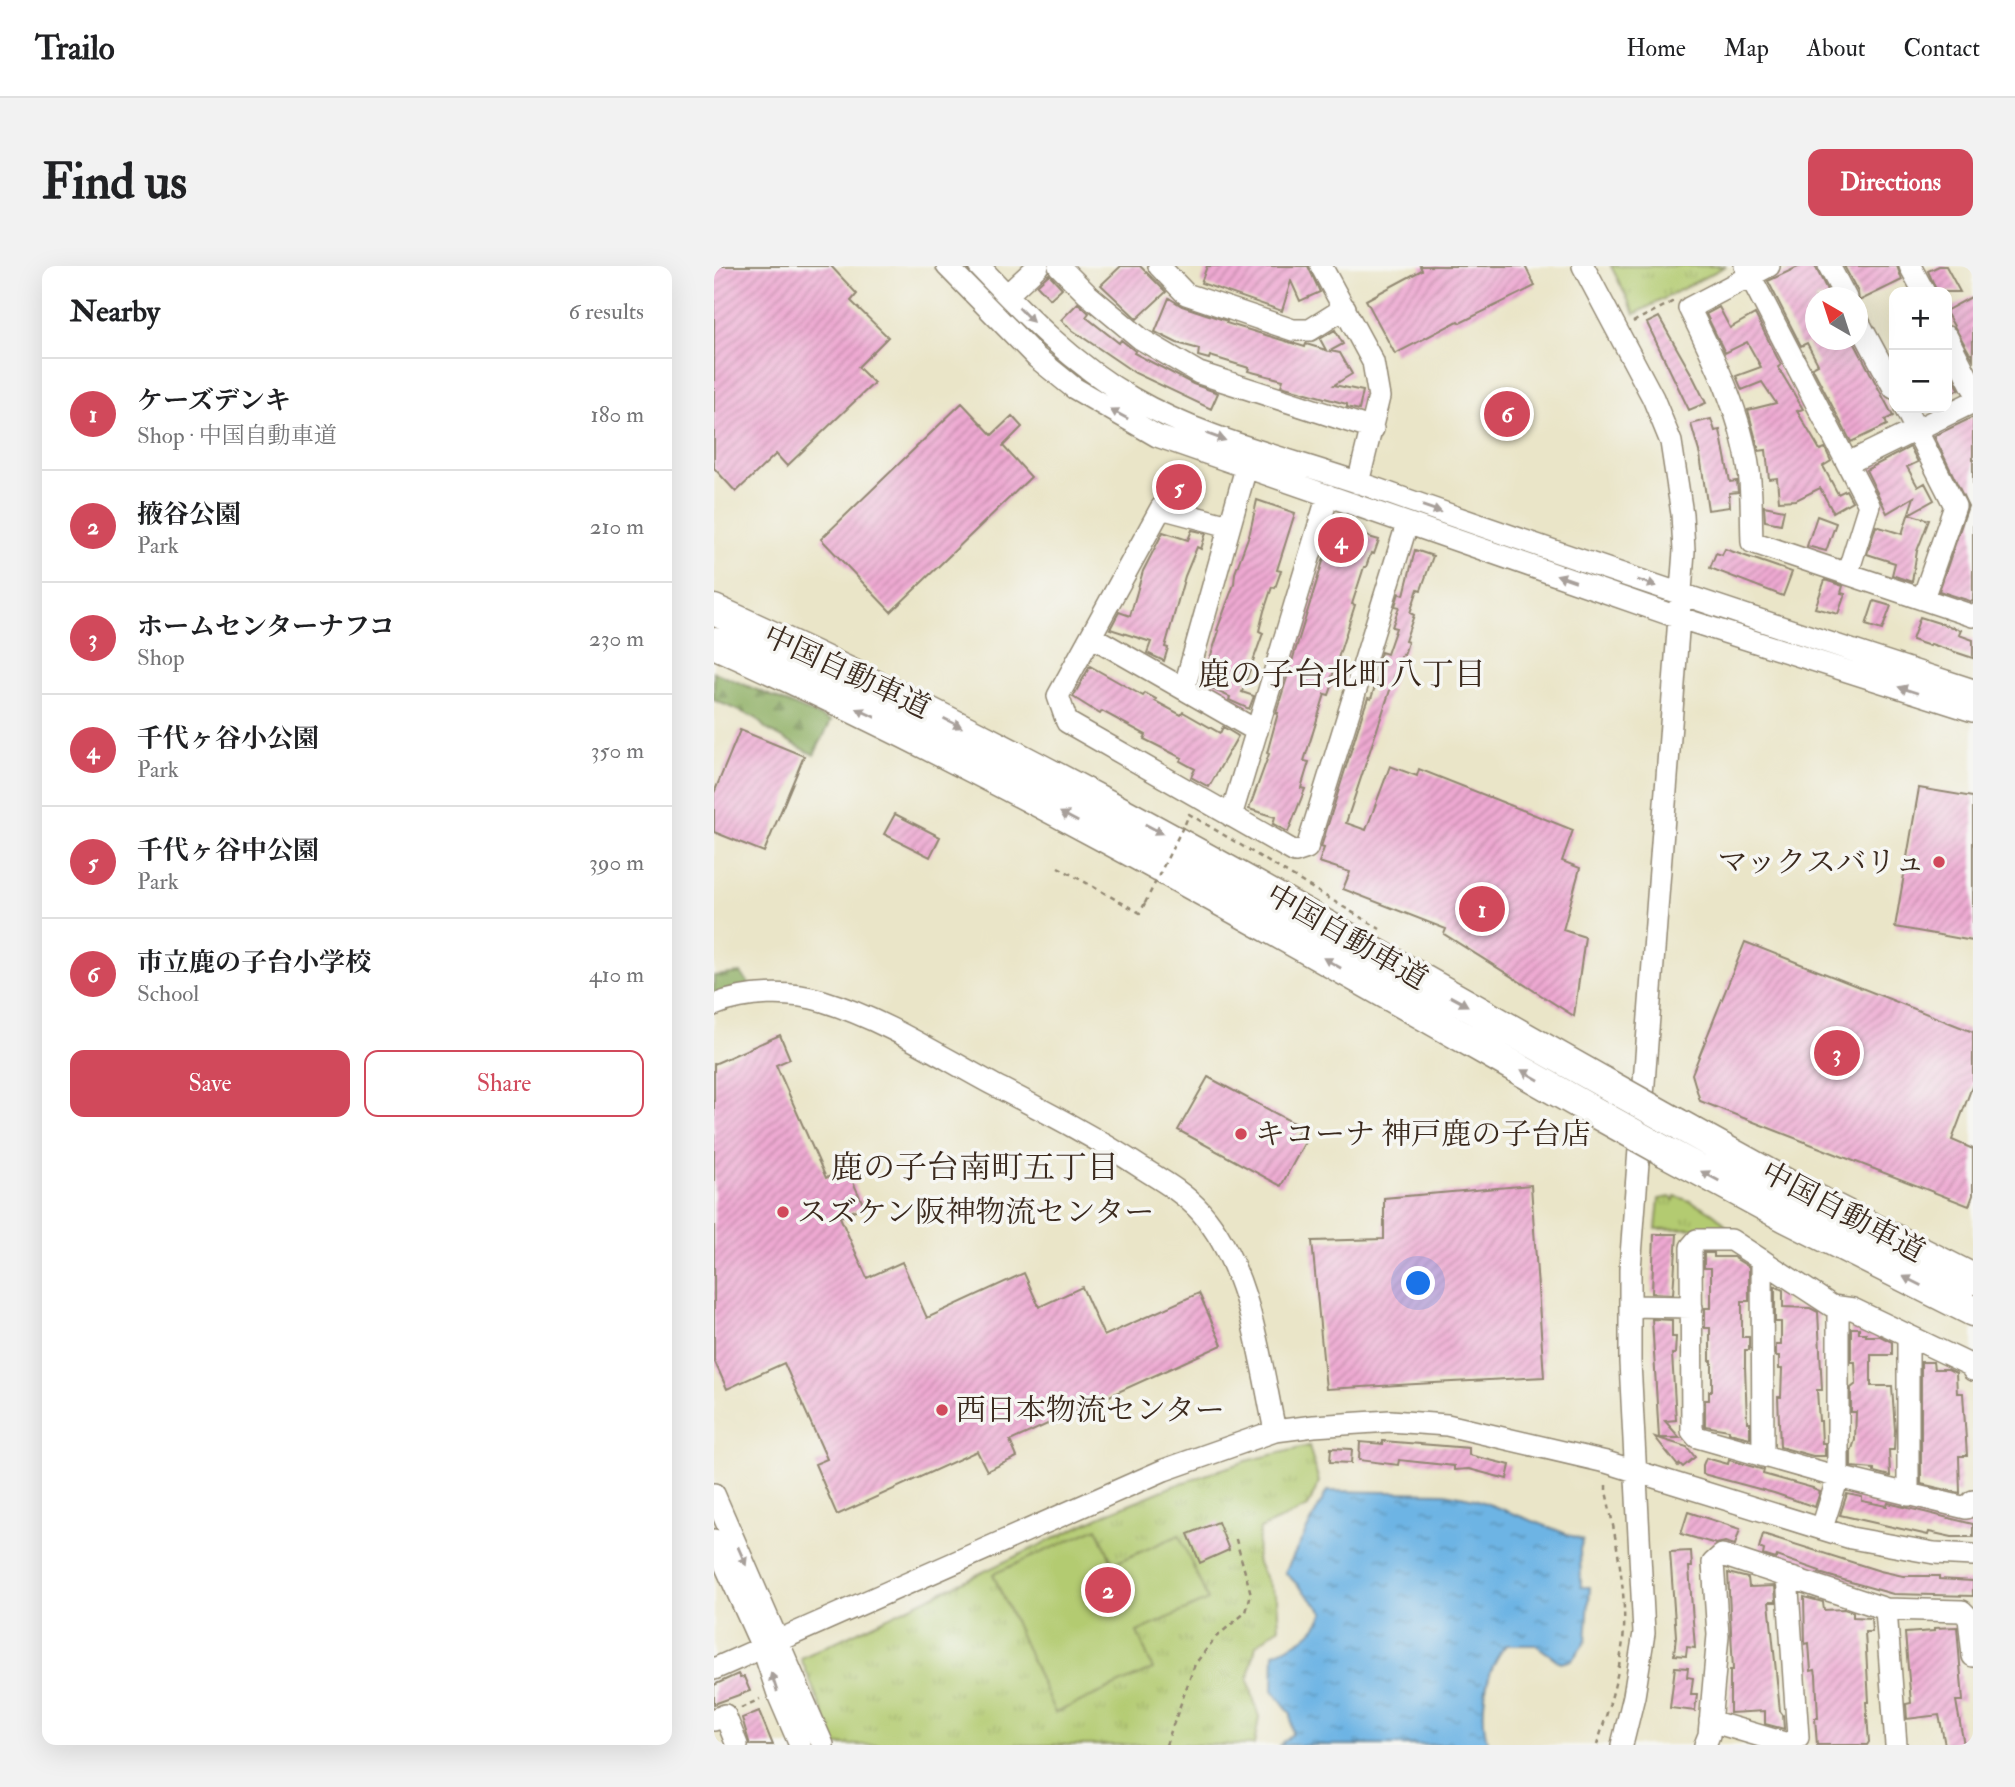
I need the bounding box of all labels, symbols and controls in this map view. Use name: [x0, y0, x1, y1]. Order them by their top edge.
text: Trailo: [35, 28, 115, 69]
text: Home: [1626, 33, 1686, 64]
text: Map: [1724, 33, 1769, 64]
text: About: [1807, 33, 1866, 64]
text: Contact: [1904, 33, 1980, 64]
button: Directions: [1808, 149, 1973, 216]
text: Find us: [42, 152, 187, 213]
north arrow: [1805, 287, 1868, 350]
map controls: [1889, 287, 1952, 413]
button: +: [1889, 287, 1952, 350]
text: Nearby: [70, 293, 160, 330]
text: 6 results: [569, 297, 644, 326]
one-way arrow: [1018, 307, 1035, 324]
button: −: [1889, 350, 1952, 413]
text: ケーズデンキ: [137, 385, 291, 417]
pin: 6: [1484, 388, 1530, 440]
text: 1: [89, 400, 97, 429]
text: 180 m: [591, 400, 644, 429]
one-way arrow: [1109, 408, 1129, 420]
text: Shop · 中国自動車道: [137, 421, 337, 450]
one-way arrow: [1206, 432, 1227, 443]
pin: 5: [1156, 461, 1202, 513]
text: 掖谷公園: [137, 499, 241, 531]
one-way arrow: [1421, 504, 1442, 515]
text: 2: [87, 512, 99, 541]
text: 210 m: [590, 512, 644, 541]
pin: 4: [1318, 514, 1364, 566]
text: Park: [137, 531, 179, 560]
one-way arrow: [1556, 572, 1577, 583]
one-way arrow: [1637, 578, 1658, 589]
text: ホームセンターナフコ: [137, 611, 395, 643]
street label: 中国自動車道: [758, 617, 936, 727]
text: 3: [89, 624, 97, 653]
text: 230 m: [589, 624, 644, 653]
text: Shop: [137, 643, 185, 672]
district label: 鹿の子台北町八丁目: [1198, 655, 1486, 695]
one-way arrow: [1897, 685, 1918, 695]
one-way arrow: [856, 708, 877, 719]
one-way arrow: [943, 717, 963, 728]
text: 千代ヶ谷小公園: [137, 723, 319, 755]
text: 4: [87, 736, 99, 765]
text: 350 m: [591, 736, 644, 765]
text: Park: [137, 755, 179, 784]
one-way arrow: [1059, 811, 1079, 822]
one-way arrow: [1144, 823, 1164, 835]
text: 千代ヶ谷中公園: [137, 835, 319, 867]
place label: マックスバリュ: [1717, 844, 1925, 881]
text: 5: [88, 848, 98, 877]
text: 390 m: [589, 848, 644, 877]
marker: マックスバリュ: [1931, 854, 1947, 870]
text: Park: [137, 867, 179, 896]
street label: 中国自動車道: [1260, 876, 1434, 998]
pin: 1: [1459, 883, 1505, 935]
text: 市立鹿の子台小学校: [137, 947, 371, 979]
one-way arrow: [1323, 957, 1342, 969]
text: 6: [87, 960, 99, 989]
text: 410 m: [589, 960, 644, 989]
text: School: [137, 979, 199, 1008]
one-way arrow: [1449, 995, 1469, 1007]
pin: 3: [1814, 1027, 1860, 1079]
button: Save: [70, 1050, 350, 1117]
button: Share: [364, 1050, 644, 1117]
one-way arrow: [1520, 1069, 1540, 1081]
place label: キコーナ 神戸鹿の子台店: [1255, 1116, 1591, 1153]
marker: キコーナ 神戸鹿の子台店: [1233, 1126, 1249, 1142]
district label: 鹿の子台南町五丁目: [831, 1148, 1119, 1188]
street label: 中国自動車道: [1755, 1153, 1931, 1271]
one-way arrow: [1700, 1170, 1720, 1182]
place label: スズケン阪神物流センター: [797, 1194, 1154, 1231]
marker: スズケン阪神物流センター: [775, 1204, 791, 1220]
your location: [1401, 1266, 1435, 1300]
one-way arrow: [1902, 1276, 1922, 1287]
place label: 西日本物流センター: [956, 1392, 1225, 1429]
marker: 西日本物流センター: [934, 1402, 950, 1418]
one-way arrow: [736, 1546, 748, 1566]
pin: 2: [1085, 1564, 1131, 1616]
one-way arrow: [768, 1671, 779, 1692]

